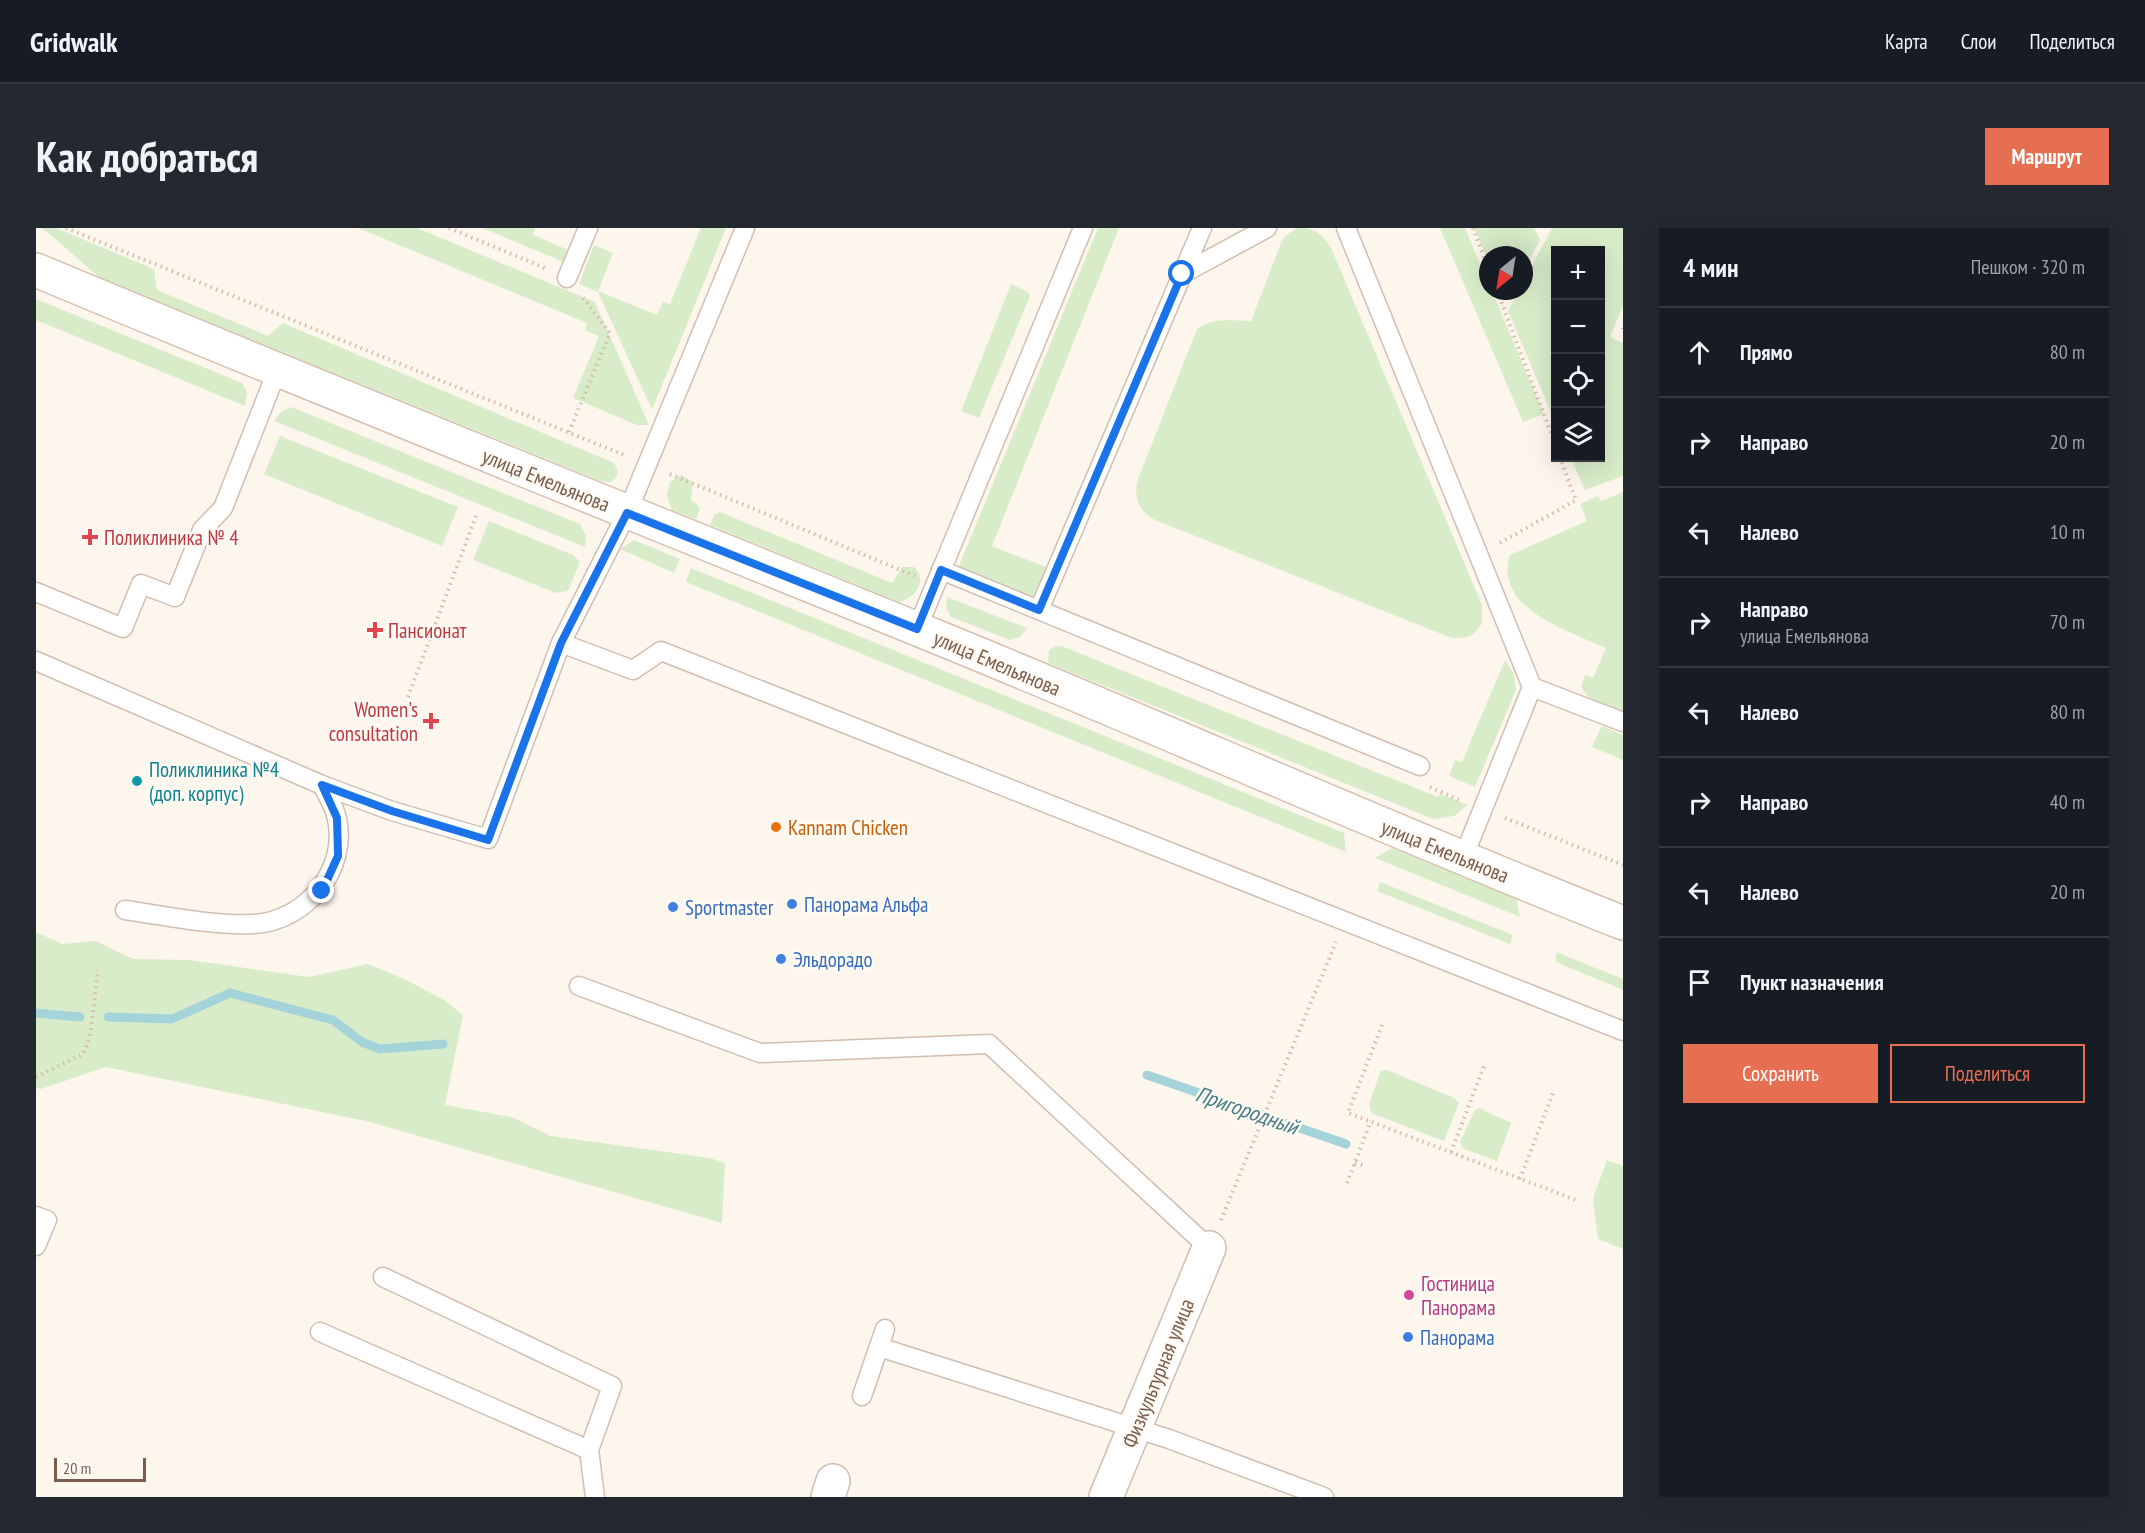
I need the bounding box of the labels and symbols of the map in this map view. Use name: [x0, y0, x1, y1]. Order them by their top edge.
north arrow: [1479, 246, 1533, 300]
route start: [1168, 260, 1194, 286]
street label: улица Емельянова: [478, 442, 614, 518]
place label: Поликлиника № 4: [104, 524, 239, 551]
marker: Поликлиника № 4: [81, 528, 99, 546]
place label: Пансионат: [388, 617, 467, 644]
marker: Пансионат: [366, 621, 384, 639]
street label: улица Емельянова: [929, 624, 1065, 702]
place label: Women's consultation: [329, 696, 418, 747]
marker: Women's consultation: [422, 712, 440, 730]
place label: Поликлиника №4 (доп. корпус): [149, 756, 280, 807]
marker: Поликлиника №4 (доп. корпус): [130, 774, 144, 788]
street label: улица Емельянова: [1377, 813, 1513, 889]
place label: Kannam Chicken: [788, 814, 908, 841]
marker: Kannam Chicken: [769, 820, 783, 834]
route end: [308, 877, 334, 903]
place label: Панорама Альфа: [804, 891, 928, 918]
place label: Sportmaster: [685, 894, 774, 921]
marker: Панорама Альфа: [785, 897, 799, 911]
marker: Sportmaster: [666, 900, 680, 914]
place label: Эльдорадо: [793, 946, 873, 973]
marker: Эльдорадо: [774, 952, 788, 966]
water label: Пригородный: [1192, 1079, 1304, 1141]
place label: Гостиница Панорама: [1421, 1270, 1496, 1321]
marker: Гостиница Панорама: [1402, 1288, 1416, 1302]
street label: Физкультурная улица: [1116, 1295, 1200, 1451]
place label: Панорама: [1420, 1324, 1495, 1351]
marker: Панорама: [1401, 1330, 1415, 1344]
scale bar: [54, 1455, 146, 1482]

